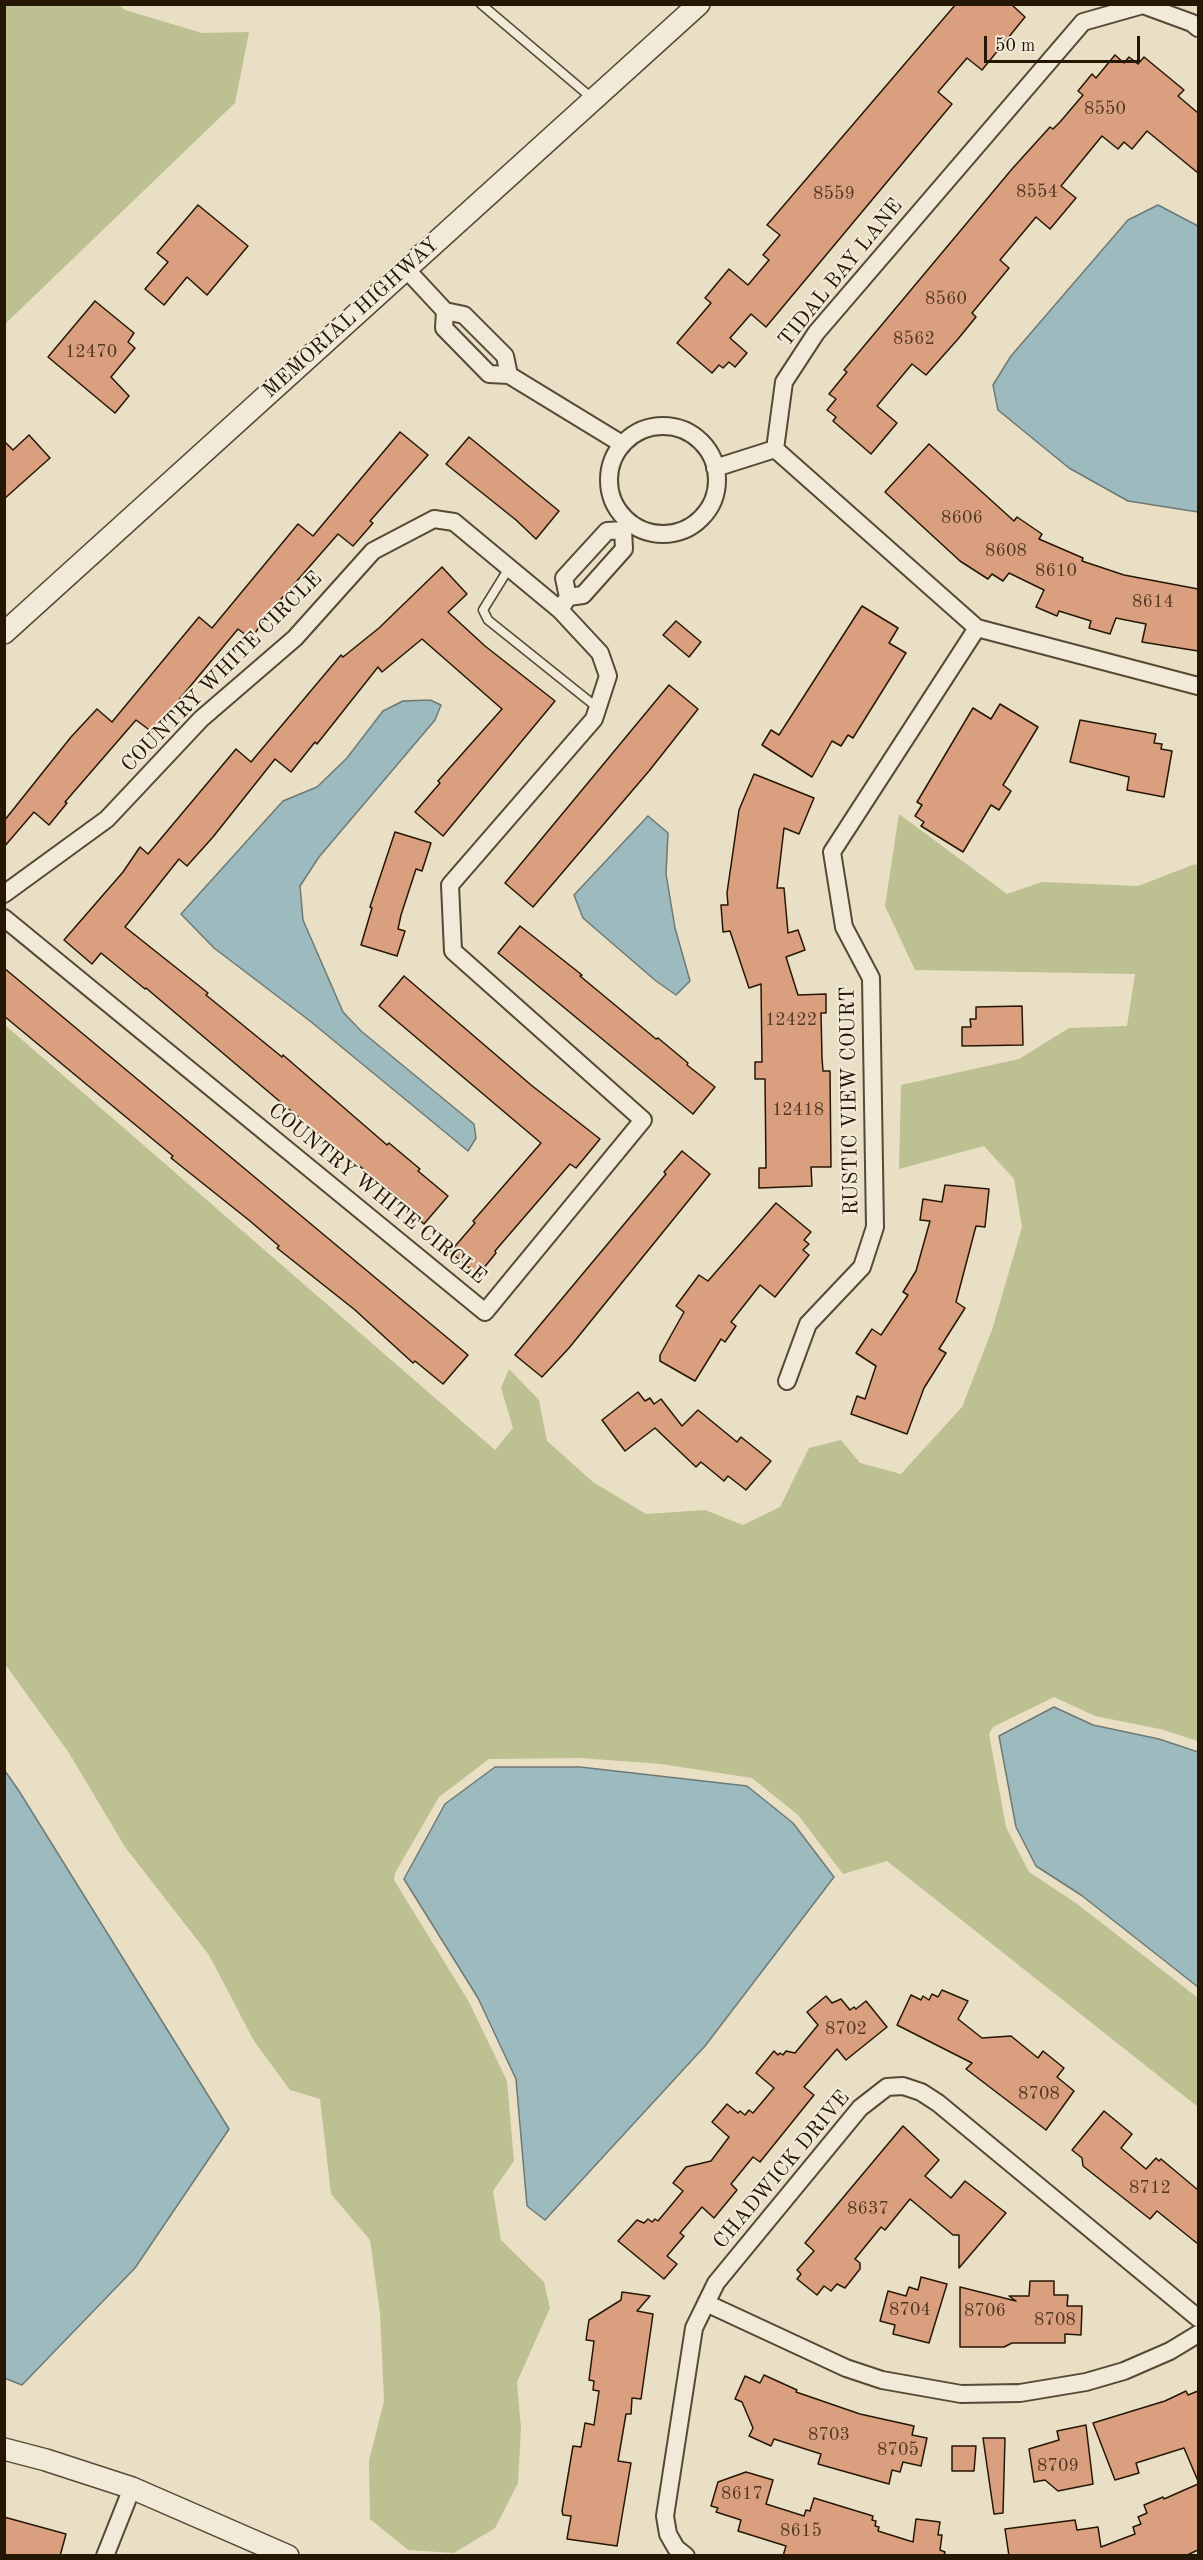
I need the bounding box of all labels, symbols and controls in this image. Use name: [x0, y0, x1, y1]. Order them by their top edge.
scale bar: [987, 24, 1143, 62]
text: 50 m: [995, 37, 1035, 55]
house number: 8550: [1084, 98, 1126, 120]
house number: 8554: [1016, 181, 1058, 203]
house number: 8559: [813, 183, 855, 205]
street label: TIDAL BAY LANE: [773, 194, 909, 352]
street label: MEMORIAL HIGHWAY: [258, 232, 444, 404]
house number: 8560: [925, 288, 967, 310]
house number: 8562: [893, 328, 935, 350]
house number: 12470: [65, 341, 117, 363]
house number: 8606: [941, 507, 983, 529]
house number: 8608: [985, 540, 1027, 562]
house number: 8610: [1035, 560, 1077, 582]
street label: COUNTRY WHITE CIRCLE: [116, 566, 328, 778]
house number: 8614: [1132, 591, 1174, 613]
street label: RUSTIC VIEW COURT: [835, 986, 865, 1216]
house number: 12422: [765, 1009, 817, 1031]
street label: COUNTRY WHITE CIRCLE: [263, 1098, 491, 1290]
house number: 12418: [772, 1099, 824, 1121]
house number: 8702: [825, 2018, 867, 2040]
house number: 8708: [1018, 2083, 1060, 2105]
street label: CHADWICK DRIVE: [708, 2086, 856, 2254]
house number: 8712: [1129, 2177, 1171, 2199]
house number: 8637: [847, 2198, 889, 2220]
house number: 8704: [889, 2299, 931, 2321]
house number: 8706: [964, 2300, 1006, 2322]
house number: 8708: [1034, 2309, 1076, 2331]
house number: 8703: [808, 2424, 850, 2446]
house number: 8705: [877, 2439, 919, 2461]
house number: 8709: [1037, 2455, 1079, 2477]
house number: 8617: [721, 2483, 763, 2505]
house number: 8615: [780, 2520, 822, 2542]

